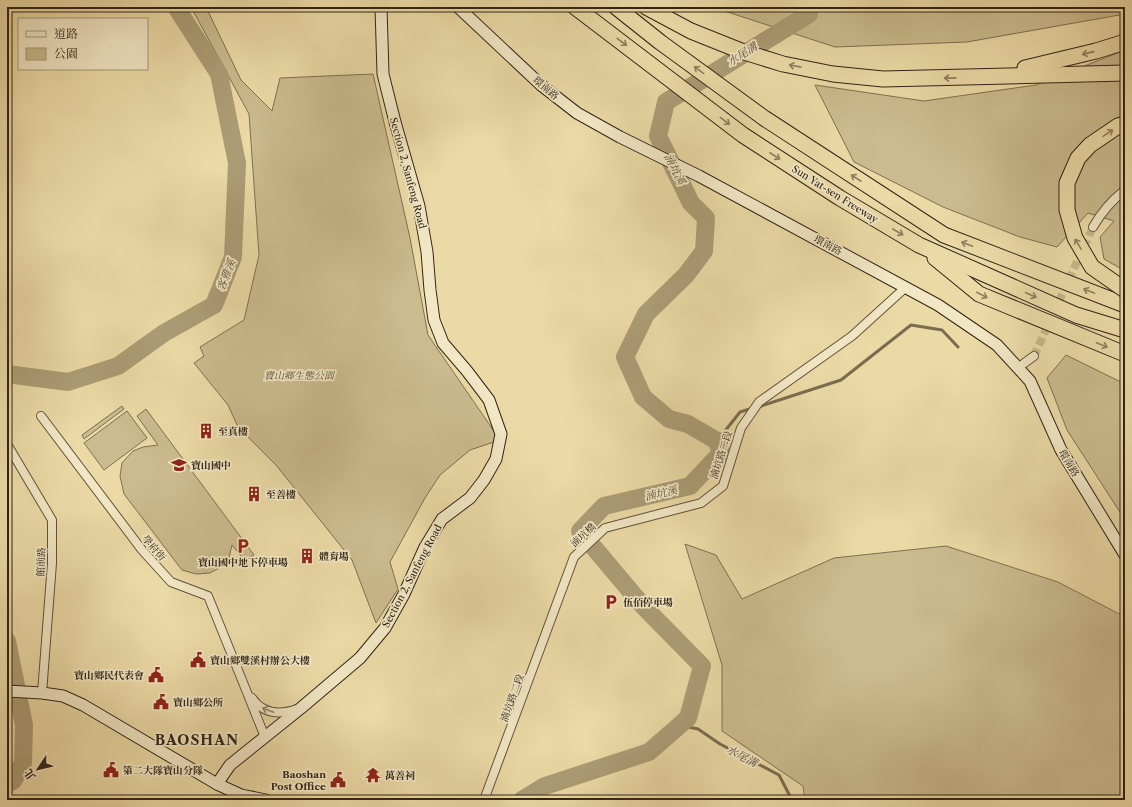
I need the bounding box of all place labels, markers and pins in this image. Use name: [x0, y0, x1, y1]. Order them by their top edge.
building icon: 至真樓: [197, 422, 215, 440]
place label: 至真樓: [218, 425, 248, 438]
school or university icon: 寶山國中: [170, 456, 188, 474]
place label: 寶山國中: [191, 459, 231, 472]
building icon: 至善樓: [245, 485, 263, 503]
place label: 至善樓: [266, 488, 296, 501]
parking icon: 寶山國中地下停車場: [234, 537, 252, 555]
building icon: 體育場: [298, 547, 316, 565]
place label: 體育場: [319, 550, 349, 563]
place label: 寶山國中地下停車場: [198, 556, 288, 569]
parking icon: 伍佰停車場: [602, 593, 620, 611]
place label: 伍佰停車場: [623, 596, 673, 609]
public building icon: 寶山鄉雙溪村辦公大樓: [189, 651, 207, 669]
place label: 寶山鄉雙溪村辦公大樓: [210, 654, 310, 667]
public building icon: 寶山鄉民代表會: [147, 666, 165, 684]
place label: 寶山鄉民代表會: [74, 669, 144, 682]
public building icon: 寶山鄉公所: [152, 693, 170, 711]
place label: 寶山鄉公所: [173, 696, 223, 709]
public building icon: 第二大隊寶山分隊: [102, 761, 120, 779]
place label: 第二大隊寶山分隊: [123, 764, 203, 777]
temple icon: 萬善祠: [364, 766, 382, 784]
place label: Baoshan Post Office: [271, 768, 326, 793]
place label: 萬善祠: [385, 769, 415, 782]
public building icon: Baoshan Post Office: [329, 771, 347, 789]

